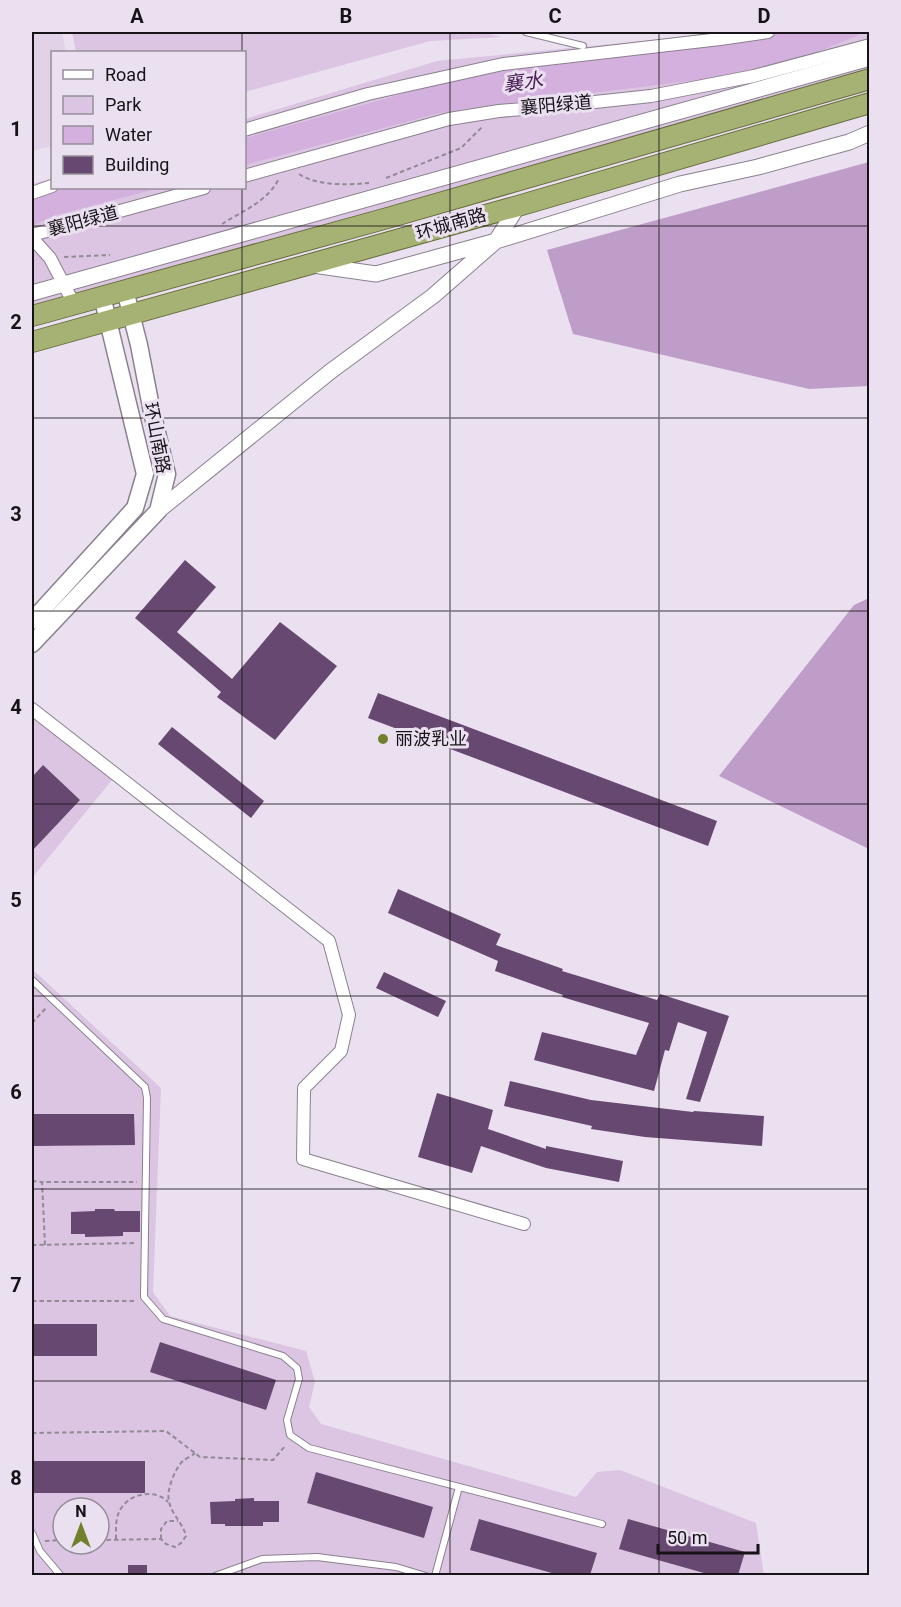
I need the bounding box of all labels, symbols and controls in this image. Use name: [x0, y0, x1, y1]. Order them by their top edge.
text: A: [130, 4, 144, 28]
text: B: [340, 4, 352, 28]
text: C: [548, 4, 562, 28]
text: D: [758, 4, 771, 28]
legend: [51, 51, 246, 189]
text: Road: [105, 64, 146, 85]
water label: 襄水: [502, 68, 545, 96]
street label: 襄阳绿道: [519, 91, 593, 118]
text: Park: [105, 94, 142, 115]
text: 1: [10, 117, 22, 141]
text: Water: [105, 124, 152, 145]
text: Building: [105, 154, 169, 175]
street label: 襄阳绿道: [45, 201, 120, 240]
street label: 环城南路: [413, 204, 488, 244]
text: 2: [10, 310, 22, 334]
street label: 环山南路: [140, 401, 175, 475]
text: 3: [10, 502, 22, 526]
text: 4: [10, 695, 22, 719]
place label: 丽波乳业: [395, 728, 467, 749]
marker: 丽波乳业: [376, 732, 390, 746]
text: 5: [10, 888, 22, 912]
text: 6: [10, 1080, 22, 1104]
text: 7: [10, 1273, 22, 1297]
text: 8: [10, 1466, 22, 1490]
north arrow: [51, 1496, 111, 1556]
text: N: [75, 1502, 87, 1521]
scale bar: [658, 1517, 758, 1555]
text: 50 m: [667, 1527, 707, 1548]

